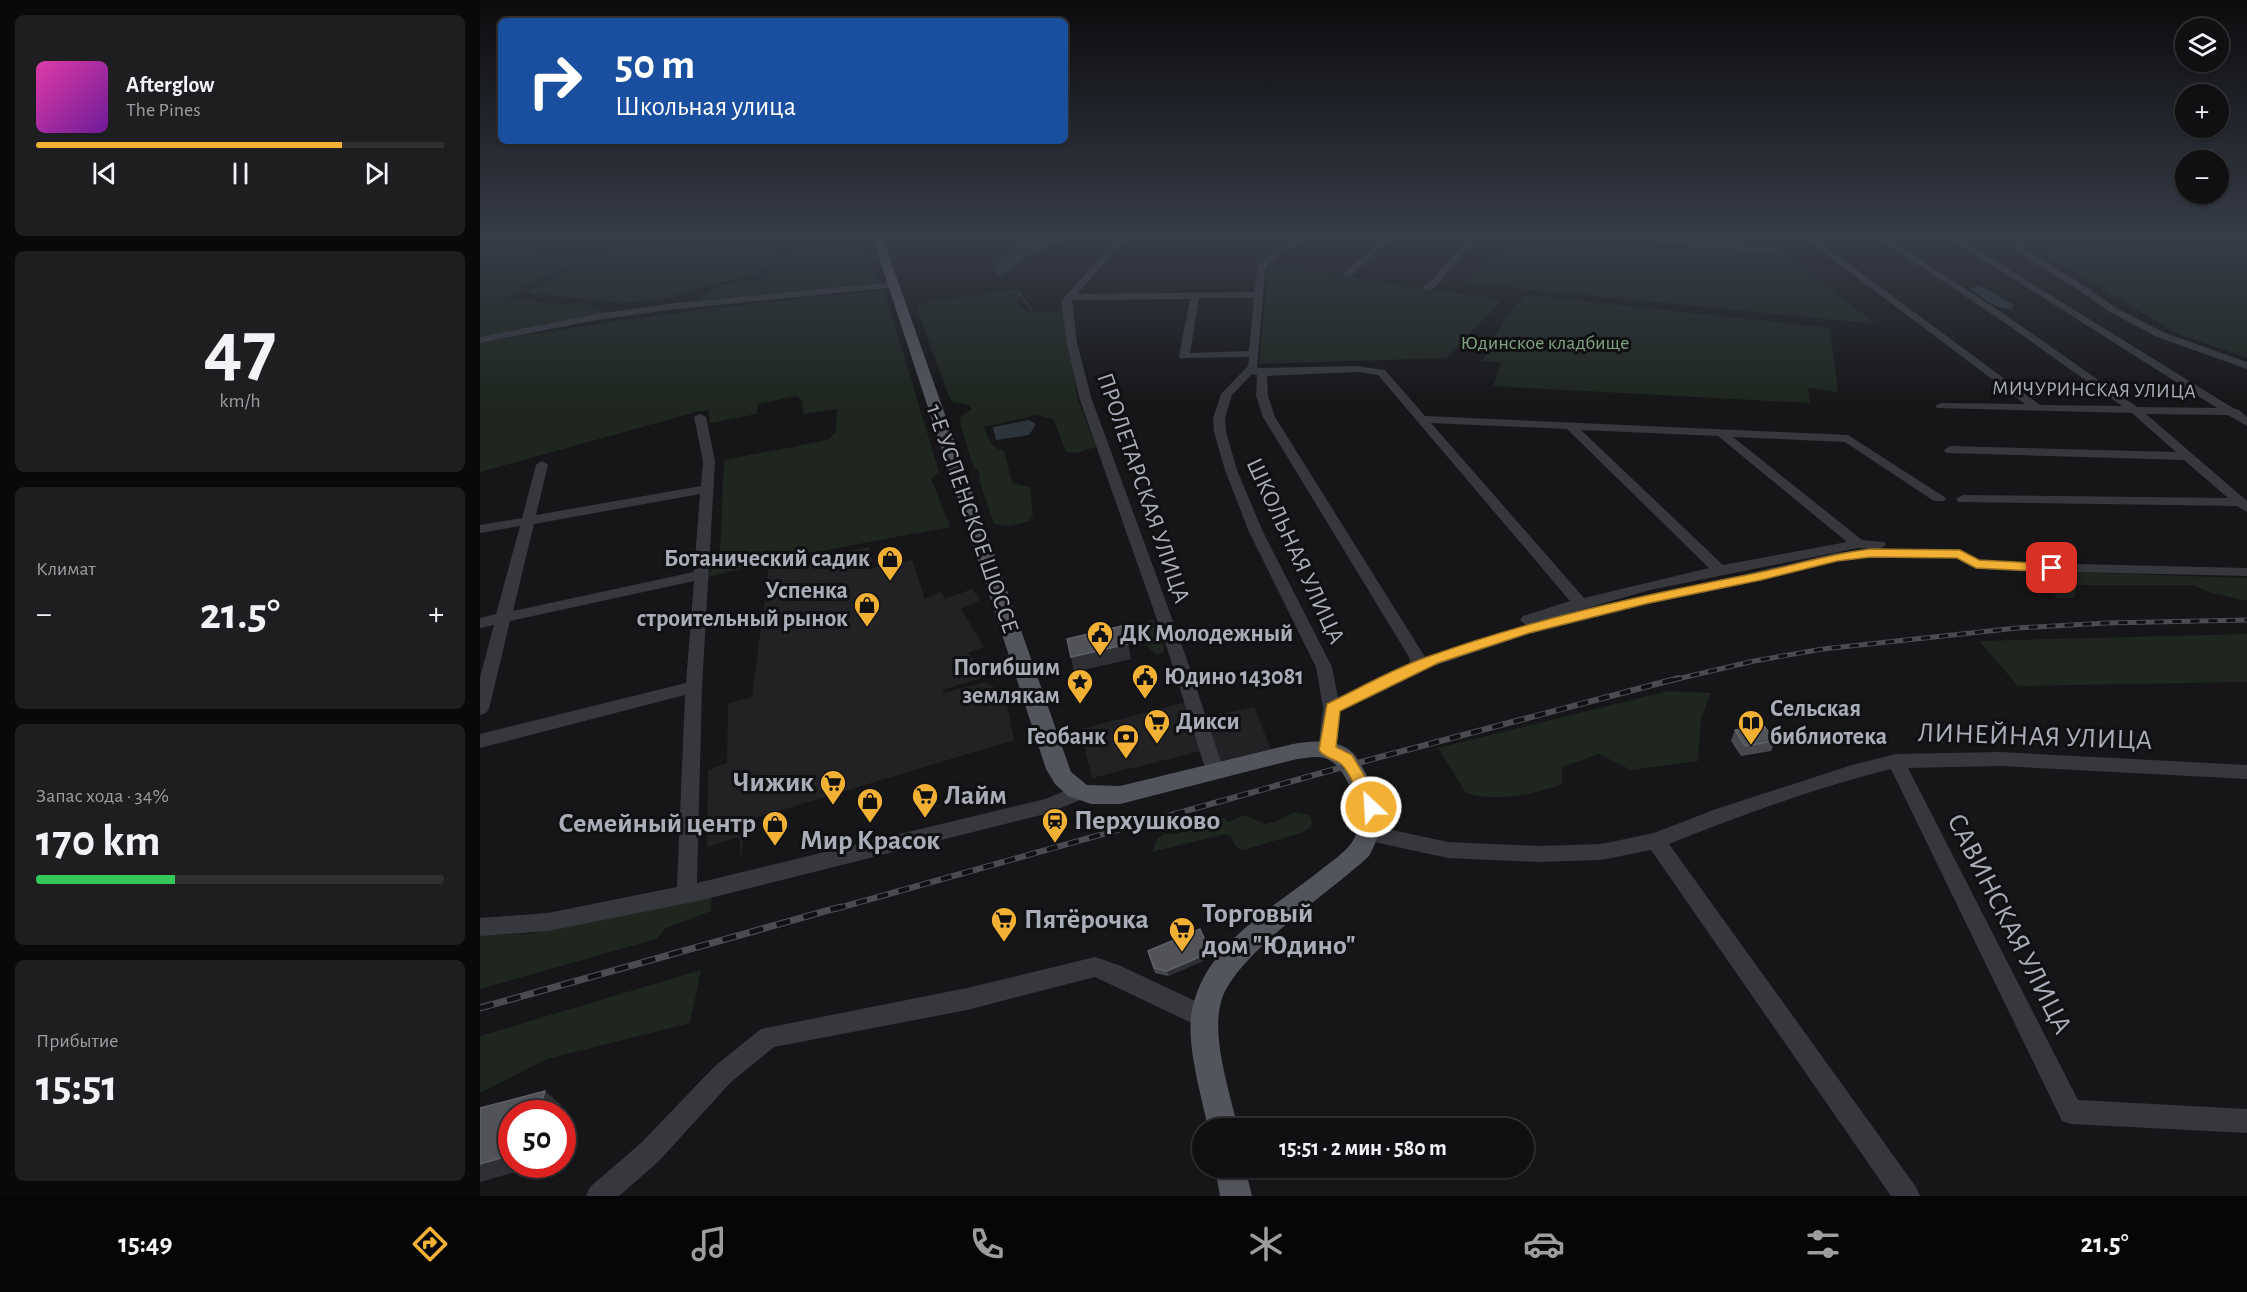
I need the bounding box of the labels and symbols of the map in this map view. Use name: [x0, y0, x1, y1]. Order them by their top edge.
park label: Юдинское кладбище: [1461, 333, 1629, 353]
street label: ПРОЛЕТАРСКАЯ УЛИЦА: [1092, 370, 1194, 606]
street label: МИЧУРИНСКАЯ УЛИЦА: [1992, 378, 2196, 402]
street label: 1-Е УСПЕНСКОЕ ШОССЕ: [921, 401, 1023, 637]
street label: ШКОЛЬНАЯ УЛИЦА: [1241, 454, 1349, 648]
pin: [2026, 542, 2077, 593]
shop icon: Ботанический садик: [875, 544, 905, 582]
place label: Ботанический садик: [664, 547, 870, 571]
place label: Успенка строительный рынок: [637, 579, 848, 631]
shop icon: Успенка строительный рынок: [852, 590, 882, 628]
public building icon: ДК Молодежный: [1085, 619, 1115, 657]
place label: ДК Молодежный: [1120, 622, 1293, 646]
place label: Погибшим землякам: [953, 656, 1060, 708]
public building icon: Юдино 143081: [1130, 662, 1160, 700]
place label: Юдино 143081: [1164, 665, 1304, 689]
place icon: Погибшим землякам: [1065, 667, 1095, 705]
place label: Сельская библиотека: [1770, 697, 1887, 749]
supermarket icon: Дикси: [1142, 707, 1172, 745]
library icon: Сельская библиотека: [1736, 708, 1766, 746]
place label: Дикси: [1176, 710, 1240, 734]
street label: ЛИНЕЙНАЯ УЛИЦА: [1917, 718, 2153, 755]
bank icon: Геобанк: [1111, 722, 1141, 760]
place label: Геобанк: [1026, 725, 1106, 749]
supermarket icon: Чижик: [818, 768, 848, 806]
place label: Чижик: [733, 769, 814, 797]
position arrow: [1339, 775, 1403, 839]
supermarket icon: Лайм: [910, 781, 940, 819]
place label: Лайм: [944, 782, 1007, 810]
shop icon: Мир Красок: [855, 786, 885, 824]
station icon: Перхушково: [1040, 806, 1070, 844]
place label: Перхушково: [1074, 807, 1220, 835]
shop icon: Семейный центр: [760, 809, 790, 847]
street label: САВИНСКАЯ УЛИЦА: [1941, 809, 2077, 1039]
place label: Семейный центр: [558, 810, 756, 838]
place label: Мир Красок: [800, 827, 940, 855]
place label: Торговый дом "Юдино": [1202, 900, 1356, 960]
supermarket icon: Пятёрочка: [989, 905, 1019, 943]
place label: Пятёрочка: [1024, 906, 1149, 934]
supermarket icon: Торговый дом "Юдино": [1167, 915, 1197, 953]
speed limit sign: 50: [498, 1100, 576, 1178]

